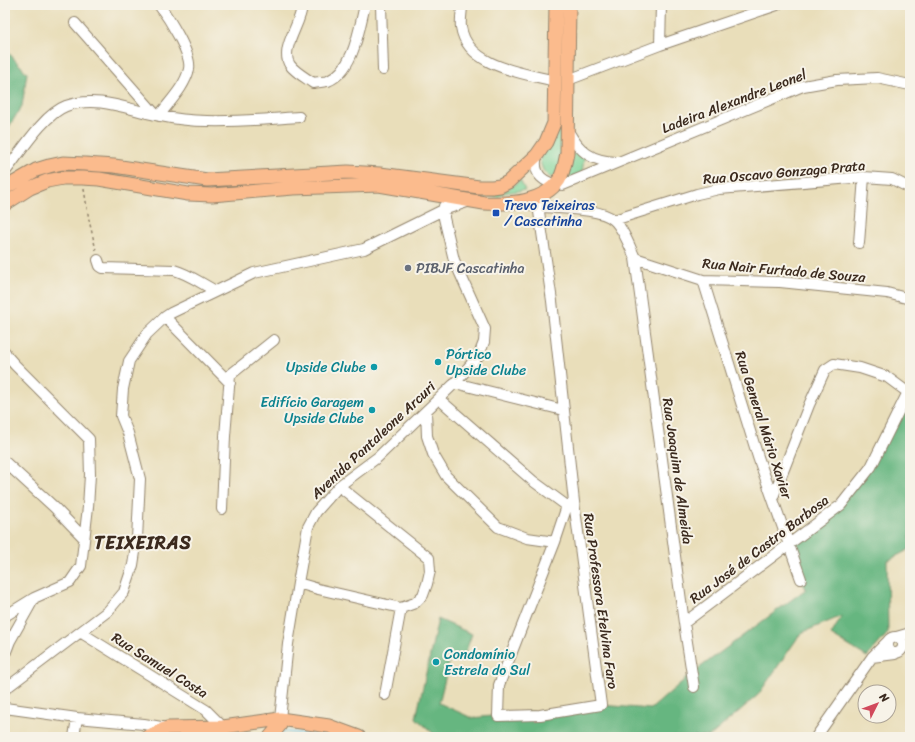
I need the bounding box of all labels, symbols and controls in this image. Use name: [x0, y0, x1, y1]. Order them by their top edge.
street label: Ladeira Alexandre Leonel: [658, 62, 811, 141]
street label: Rua Oscavo Gonzaga Prata: [702, 153, 866, 192]
place label: Trevo Teixeiras / Cascatinha: [504, 193, 595, 234]
marker: Trevo Teixeiras / Cascatinha: [491, 208, 501, 218]
street label: Rua Nair Furtado de Souza: [701, 251, 867, 290]
place label: PIBJF Cascatinha: [416, 256, 525, 281]
marker: PIBJF Cascatinha: [403, 263, 413, 273]
place label: Pórtico Upside Clube: [446, 342, 526, 383]
street label: Rua General Mário Xavier: [728, 348, 800, 504]
place label: Upside Clube: [286, 355, 366, 380]
marker: Pórtico Upside Clube: [433, 357, 443, 367]
marker: Upside Clube: [369, 362, 379, 372]
street label: Avenida Pantaleone Arcuri: [304, 375, 443, 506]
place label: Edifício Garagem Upside Clube: [261, 390, 364, 431]
street label: Rua Joaquim de Almeida: [655, 396, 700, 546]
marker: Edifício Garagem Upside Clube: [367, 405, 377, 415]
street label: Rua José de Castro Barbosa: [684, 488, 834, 610]
street label: Rua Professora Etelvina Faro: [576, 512, 625, 691]
district label: TEIXEIRAS: [94, 527, 192, 559]
street label: Rua Samuel Costa: [106, 626, 213, 705]
place label: Condomínio Estrela do Sul: [444, 642, 531, 683]
marker: Condomínio Estrela do Sul: [431, 657, 441, 667]
north arrow: [857, 684, 897, 724]
text: N: [874, 688, 894, 707]

